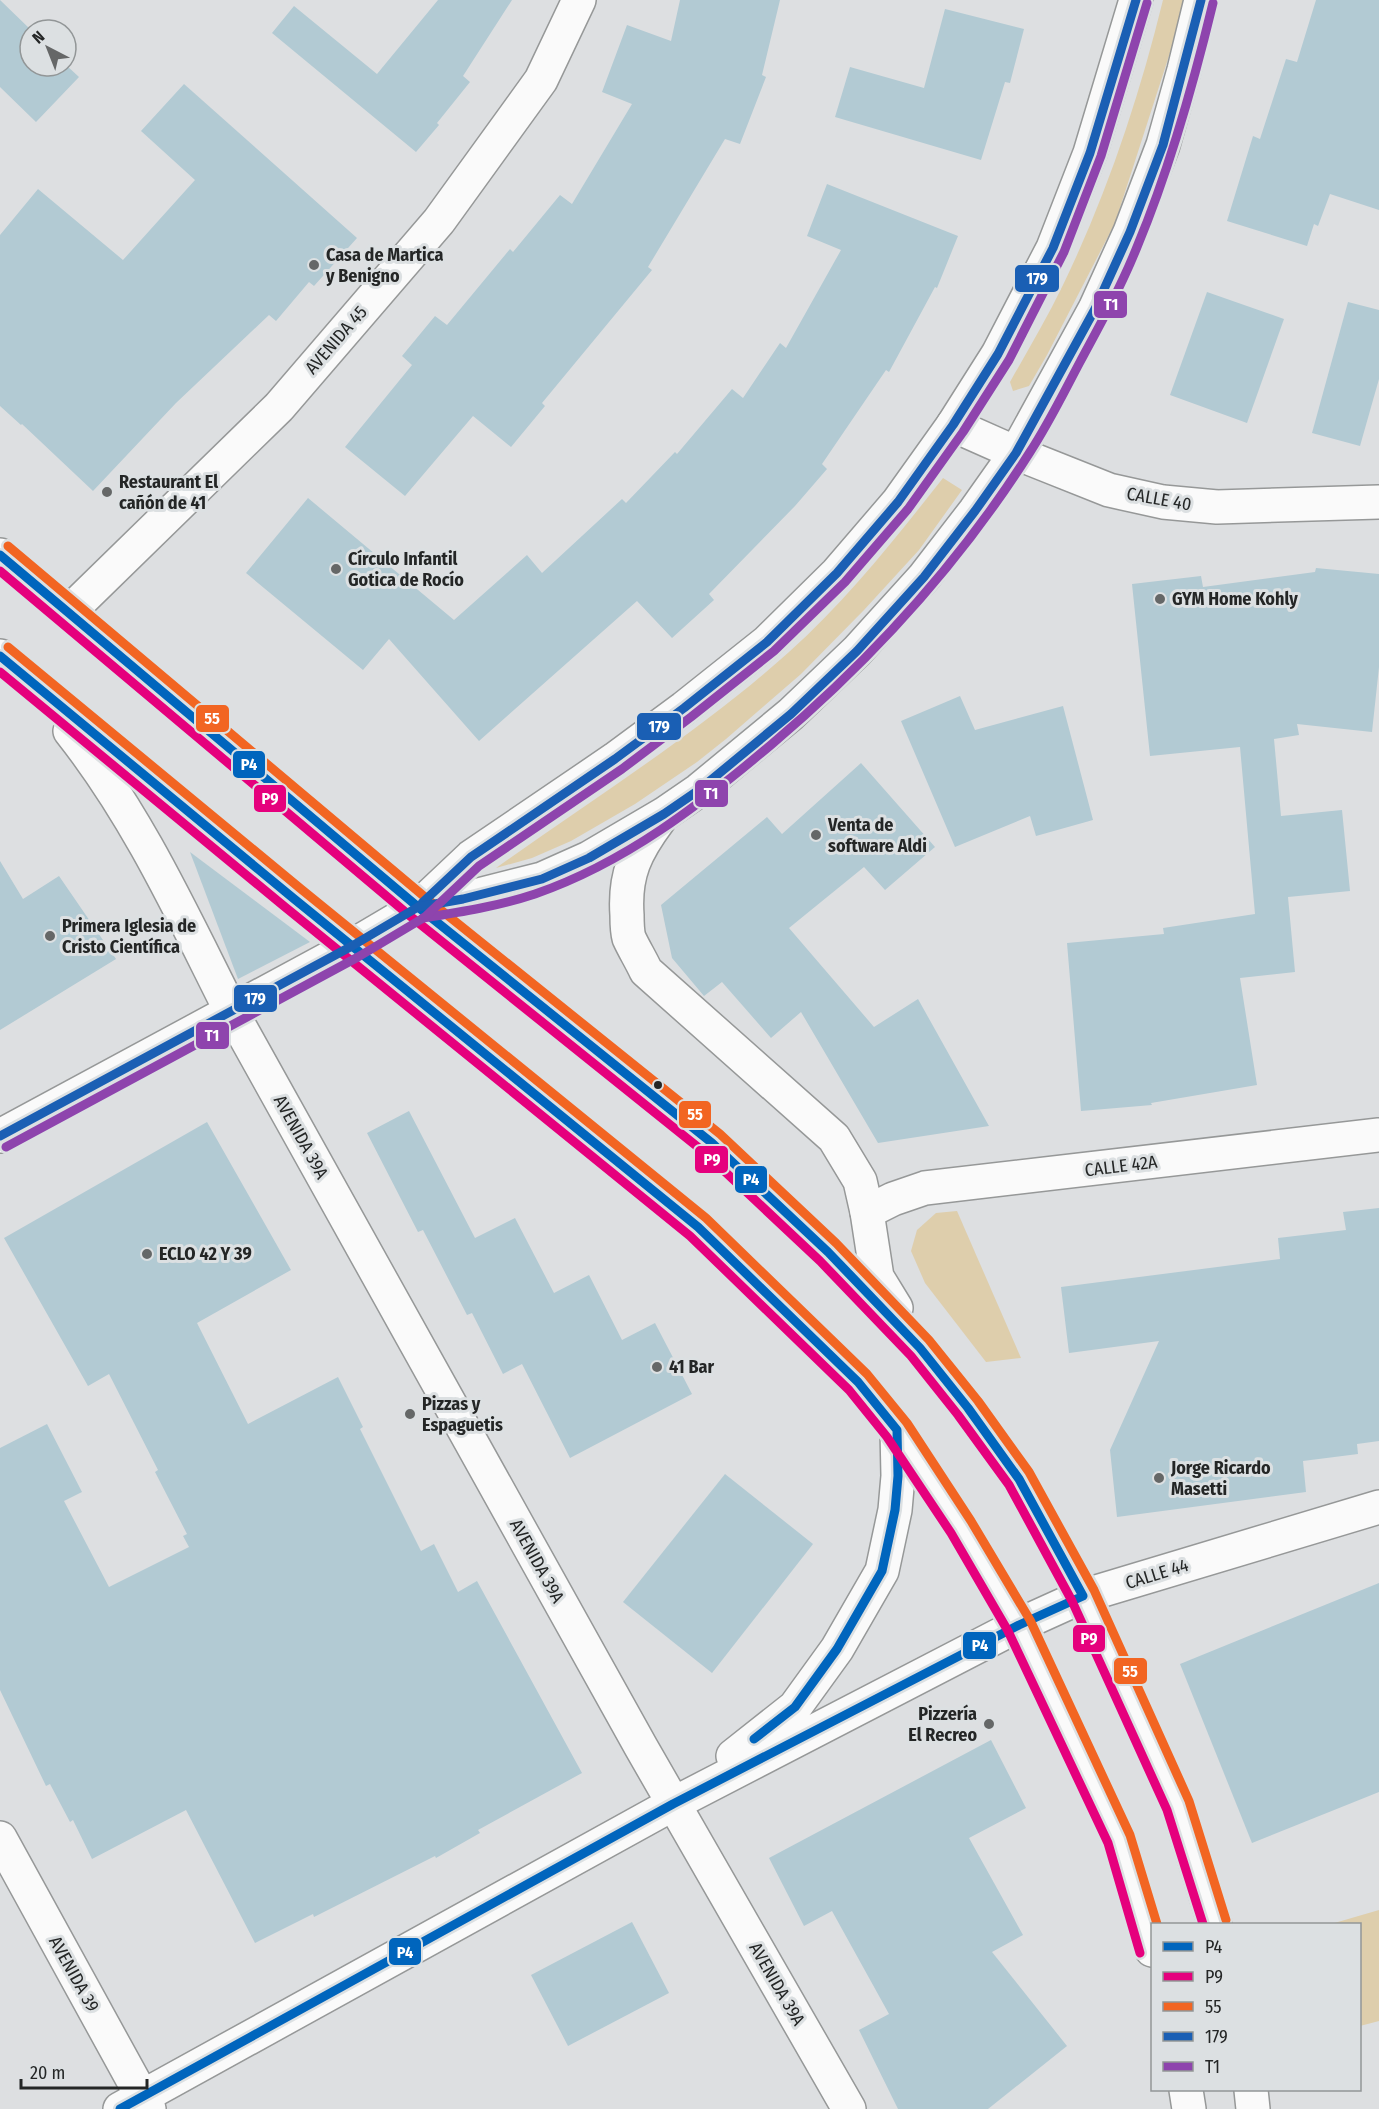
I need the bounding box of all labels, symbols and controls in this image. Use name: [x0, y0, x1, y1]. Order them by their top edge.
north arrow: [18, 18, 78, 78]
text: N: [28, 27, 48, 47]
place label: Casa de Martica y Benigno: [325, 244, 443, 287]
marker: Casa de Martica y Benigno: [307, 258, 321, 272]
line badge: 179: [1014, 264, 1060, 293]
text: 179: [1026, 269, 1048, 288]
line badge: T1: [1093, 290, 1128, 319]
text: T1: [1104, 295, 1118, 314]
street label: AVENIDA 45: [300, 301, 372, 379]
place label: Restaurant El cañón de 41: [119, 471, 218, 514]
street label: CALLE 40: [1125, 482, 1193, 516]
marker: Restaurant El cañón de 41: [100, 485, 114, 499]
place label: Círculo Infantil Gotica de Rocío: [348, 548, 464, 591]
marker: Círculo Infantil Gotica de Rocío: [329, 562, 343, 576]
place label: GYM Home Kohly: [1172, 588, 1298, 610]
marker: GYM Home Kohly: [1153, 592, 1167, 606]
line badge: 55: [195, 704, 230, 733]
text: 55: [204, 709, 220, 728]
line badge: 179: [636, 712, 682, 741]
text: 179: [648, 717, 670, 736]
line badge: P4: [232, 750, 266, 779]
text: P4: [241, 755, 257, 774]
line badge: T1: [694, 779, 729, 808]
line badge: P9: [253, 784, 287, 813]
text: T1: [704, 784, 718, 803]
text: P9: [262, 789, 278, 808]
place label: Venta de software Aldi: [827, 814, 927, 857]
marker: Venta de software Aldi: [809, 828, 823, 842]
place label: Primera Iglesia de Cristo Científica: [62, 915, 196, 958]
marker: Primera Iglesia de Cristo Científica: [43, 929, 57, 943]
line badge: 179: [233, 984, 278, 1013]
text: 179: [244, 989, 266, 1008]
line badge: T1: [195, 1021, 230, 1050]
text: T1: [205, 1026, 219, 1045]
unlabelled marker: [652, 1079, 664, 1091]
street label: AVENIDA 39A: [269, 1091, 333, 1183]
line badge: 55: [678, 1100, 712, 1129]
text: 55: [687, 1105, 703, 1124]
line badge: P9: [694, 1145, 729, 1174]
text: P9: [704, 1150, 720, 1169]
street label: CALLE 42A: [1083, 1151, 1159, 1181]
line badge: P4: [734, 1165, 768, 1194]
text: P4: [743, 1170, 759, 1189]
place label: ECLO 42 Y 39: [159, 1243, 252, 1265]
marker: ECLO 42 Y 39: [140, 1247, 154, 1261]
place label: 41 Bar: [669, 1356, 714, 1378]
marker: 41 Bar: [650, 1360, 664, 1374]
place label: Pizzas y Espaguetis: [422, 1393, 503, 1436]
marker: Pizzas y Espaguetis: [403, 1407, 417, 1421]
place label: Jorge Ricardo Masetti: [1170, 1457, 1271, 1500]
marker: Jorge Ricardo Masetti: [1152, 1471, 1166, 1485]
street label: AVENIDA 39A: [505, 1515, 569, 1607]
street label: CALLE 44: [1123, 1554, 1191, 1594]
line badge: P9: [1072, 1624, 1106, 1653]
text: P9: [1081, 1629, 1097, 1648]
line badge: P4: [962, 1631, 997, 1660]
text: P4: [972, 1636, 988, 1655]
line badge: 55: [1113, 1657, 1148, 1685]
text: 55: [1122, 1662, 1138, 1681]
place label: Pizzería El Recreo: [908, 1703, 977, 1746]
marker: Pizzería El Recreo: [982, 1717, 996, 1731]
legend: [1151, 1923, 1361, 2091]
street label: AVENIDA 39: [44, 1932, 104, 2016]
text: P4: [1205, 1936, 1223, 1958]
line badge: P4: [388, 1937, 422, 1966]
street label: AVENIDA 39A: [744, 1938, 810, 2030]
text: P4: [397, 1943, 413, 1962]
text: P9: [1205, 1966, 1223, 1988]
text: 55: [1205, 1996, 1221, 2018]
text: 179: [1205, 2026, 1228, 2048]
scale bar: [21, 2052, 147, 2090]
text: T1: [1205, 2056, 1220, 2078]
text: 20 m: [30, 2062, 65, 2084]

